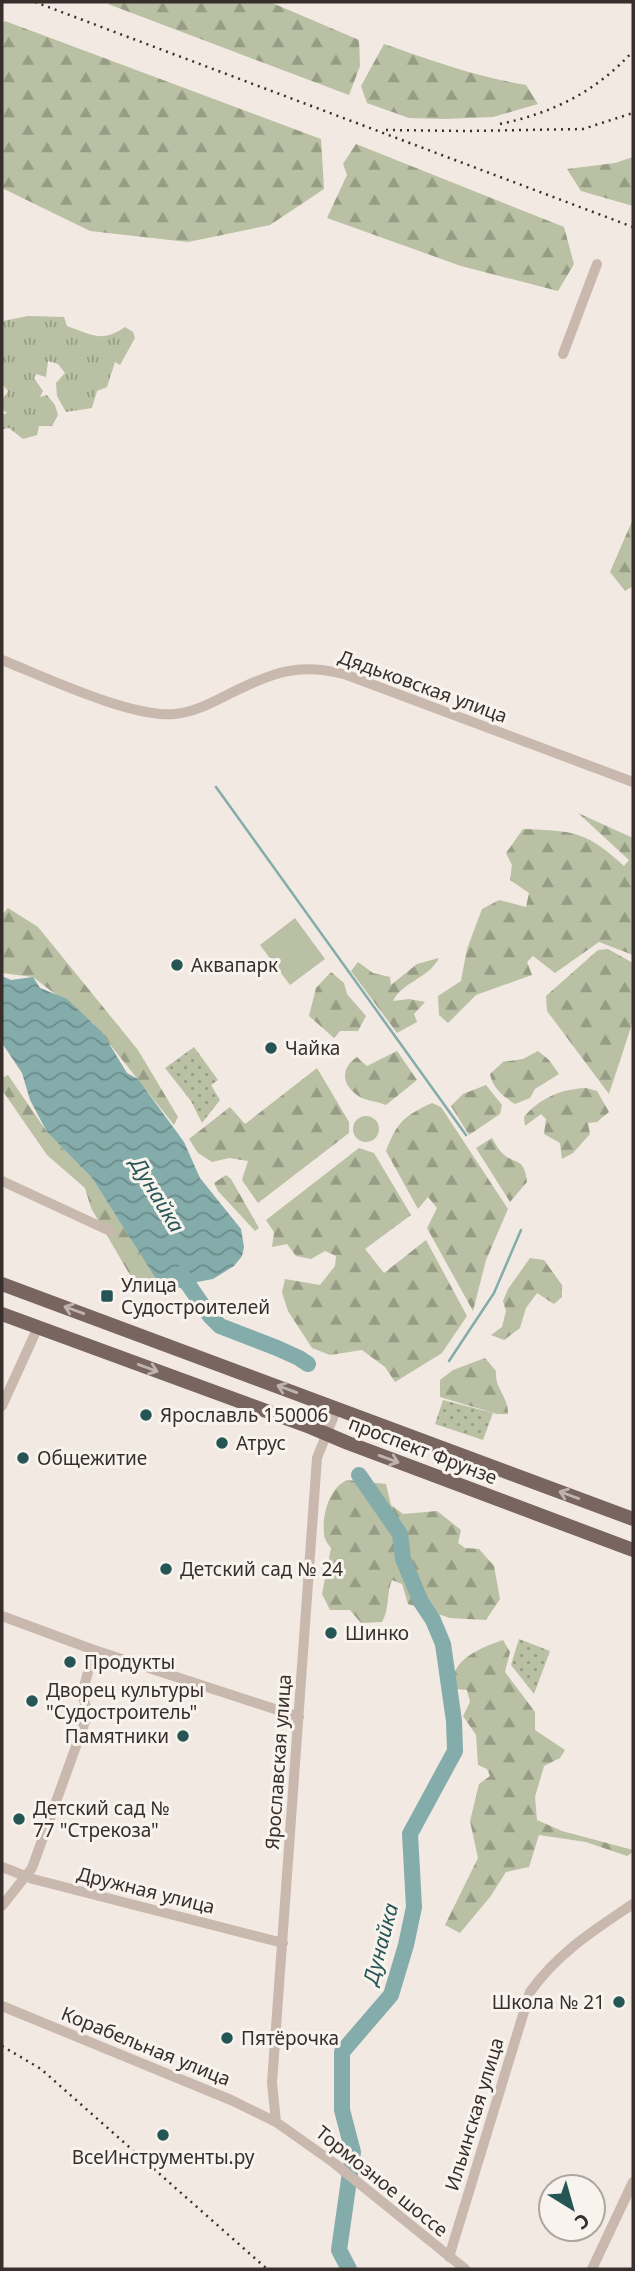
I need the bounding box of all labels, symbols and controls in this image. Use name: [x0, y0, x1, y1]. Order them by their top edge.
street label: Дядьковская улица: [335, 643, 511, 729]
place label: Аквапарк: [191, 952, 278, 978]
marker: Аквапарк: [169, 957, 185, 973]
place label: Чайка: [285, 1035, 340, 1061]
marker: Чайка: [263, 1040, 279, 1056]
water label: Дунайка: [123, 1150, 191, 1237]
place label: Улица Судостроителей: [121, 1272, 270, 1320]
marker: Улица Судостроителей: [99, 1288, 115, 1304]
one-way arrow: [64, 1303, 86, 1316]
one-way arrow: [137, 1363, 159, 1375]
one-way arrow: [277, 1382, 299, 1395]
place label: Ярославль 150006: [160, 1402, 328, 1428]
marker: Ярославль 150006: [138, 1407, 154, 1423]
street label: проспект Фрунзе: [345, 1410, 501, 1490]
place label: Атрус: [236, 1430, 286, 1456]
marker: Атрус: [214, 1435, 230, 1451]
place label: Общежитие: [37, 1445, 147, 1471]
marker: Общежитие: [15, 1450, 31, 1466]
one-way arrow: [378, 1453, 400, 1466]
one-way arrow: [559, 1488, 581, 1500]
place label: Детский сад № 24: [180, 1556, 343, 1582]
marker: Детский сад № 24: [158, 1561, 174, 1577]
place label: Шинко: [345, 1620, 409, 1646]
marker: Шинко: [323, 1625, 339, 1641]
place label: Продукты: [84, 1649, 175, 1675]
marker: Продукты: [62, 1654, 78, 1670]
street label: Ярославская улица: [259, 1673, 297, 1851]
place label: Дворец культуры "Судостроитель": [46, 1677, 204, 1725]
marker: Дворец культуры "Судостроитель": [24, 1693, 40, 1709]
place label: Памятники: [65, 1723, 169, 1749]
marker: Памятники: [175, 1728, 191, 1744]
place label: Детский сад № 77 "Стрекоза": [33, 1795, 170, 1843]
marker: Детский сад № 77 "Стрекоза": [11, 1811, 27, 1827]
street label: Дружная улица: [74, 1860, 218, 1920]
water label: Дунайка: [355, 1900, 404, 1989]
place label: Школа № 21: [492, 1989, 605, 2015]
marker: Школа № 21: [611, 1994, 627, 2010]
street label: Корабельная улица: [58, 2000, 234, 2092]
place label: Пятёрочка: [241, 2025, 339, 2051]
marker: Пятёрочка: [219, 2030, 235, 2046]
street label: Ильинская улица: [438, 2034, 510, 2194]
street label: Тормозное шоссе: [310, 2120, 454, 2242]
marker: ВсеИнструменты.ру: [155, 2127, 171, 2143]
place label: ВсеИнструменты.ру: [72, 2144, 255, 2170]
north arrow: [537, 2173, 607, 2243]
text: С: [570, 2208, 595, 2236]

